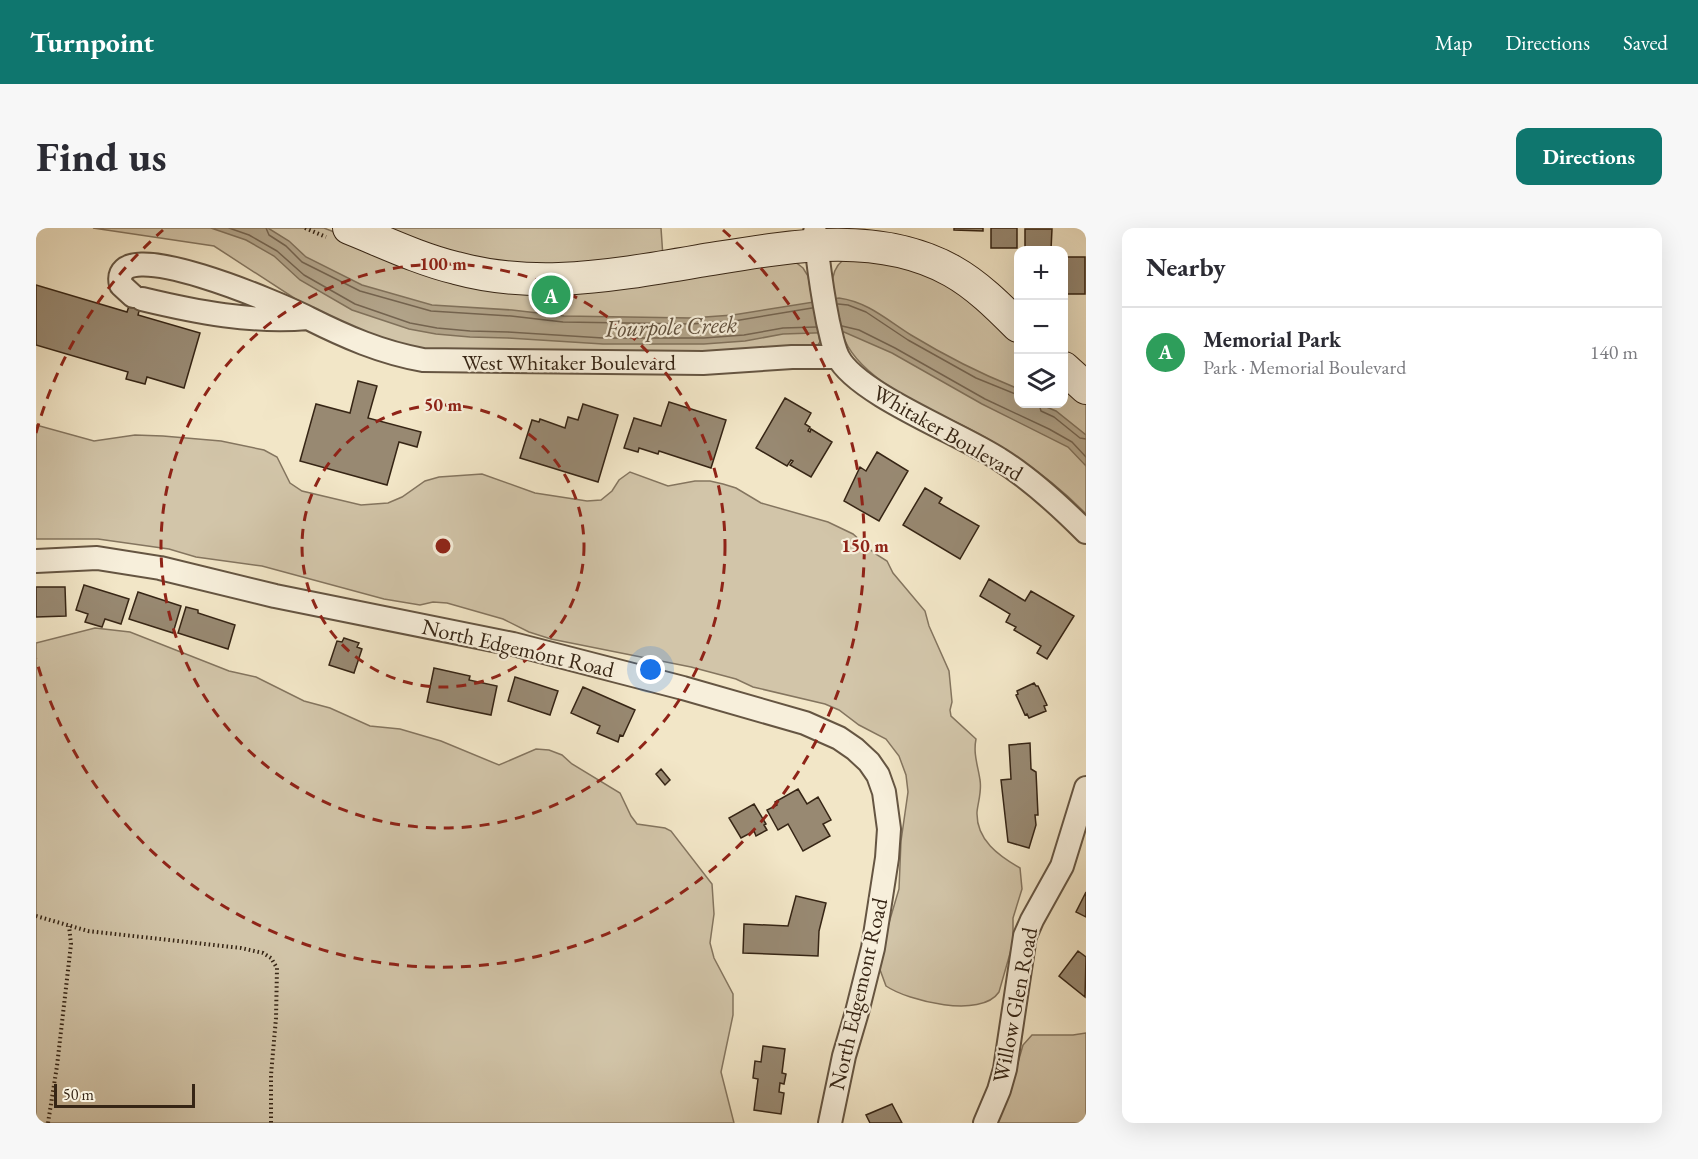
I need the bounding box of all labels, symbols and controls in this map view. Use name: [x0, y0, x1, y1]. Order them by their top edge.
text: Turnpoint: [30, 24, 154, 60]
text: Map: [1435, 29, 1472, 56]
text: Directions: [1505, 29, 1590, 56]
text: Saved: [1623, 29, 1668, 56]
button: Directions: [1516, 128, 1662, 185]
text: Find us: [36, 129, 167, 184]
map controls: [1014, 246, 1068, 408]
button: +: [1014, 246, 1068, 300]
text: Nearby: [1146, 250, 1226, 284]
text: 100 m: [419, 252, 467, 275]
pin: A: [532, 272, 570, 318]
button: −: [1014, 300, 1068, 354]
water label: Fourpole Creek: [603, 308, 738, 344]
text: Memorial Park: [1203, 325, 1341, 354]
text: A: [1158, 339, 1173, 365]
text: 140 m: [1590, 339, 1638, 365]
street label: West Whitaker Boulevard: [462, 348, 677, 377]
button: layers: [1014, 354, 1068, 408]
text: Park · Memorial Boulevard: [1203, 354, 1406, 380]
street label: Whitaker Boulevard: [868, 378, 1029, 488]
text: 50 m: [424, 393, 462, 416]
text: 150 m: [841, 534, 889, 557]
centre of rings: [433, 536, 453, 556]
street label: North Edgemont Road: [419, 612, 618, 684]
your location: [636, 655, 665, 684]
street label: North Edgemont Road: [822, 894, 894, 1093]
street label: Willow Glen Road: [986, 924, 1044, 1085]
scale bar: [54, 1081, 195, 1108]
text: 50 m: [63, 1084, 94, 1105]

